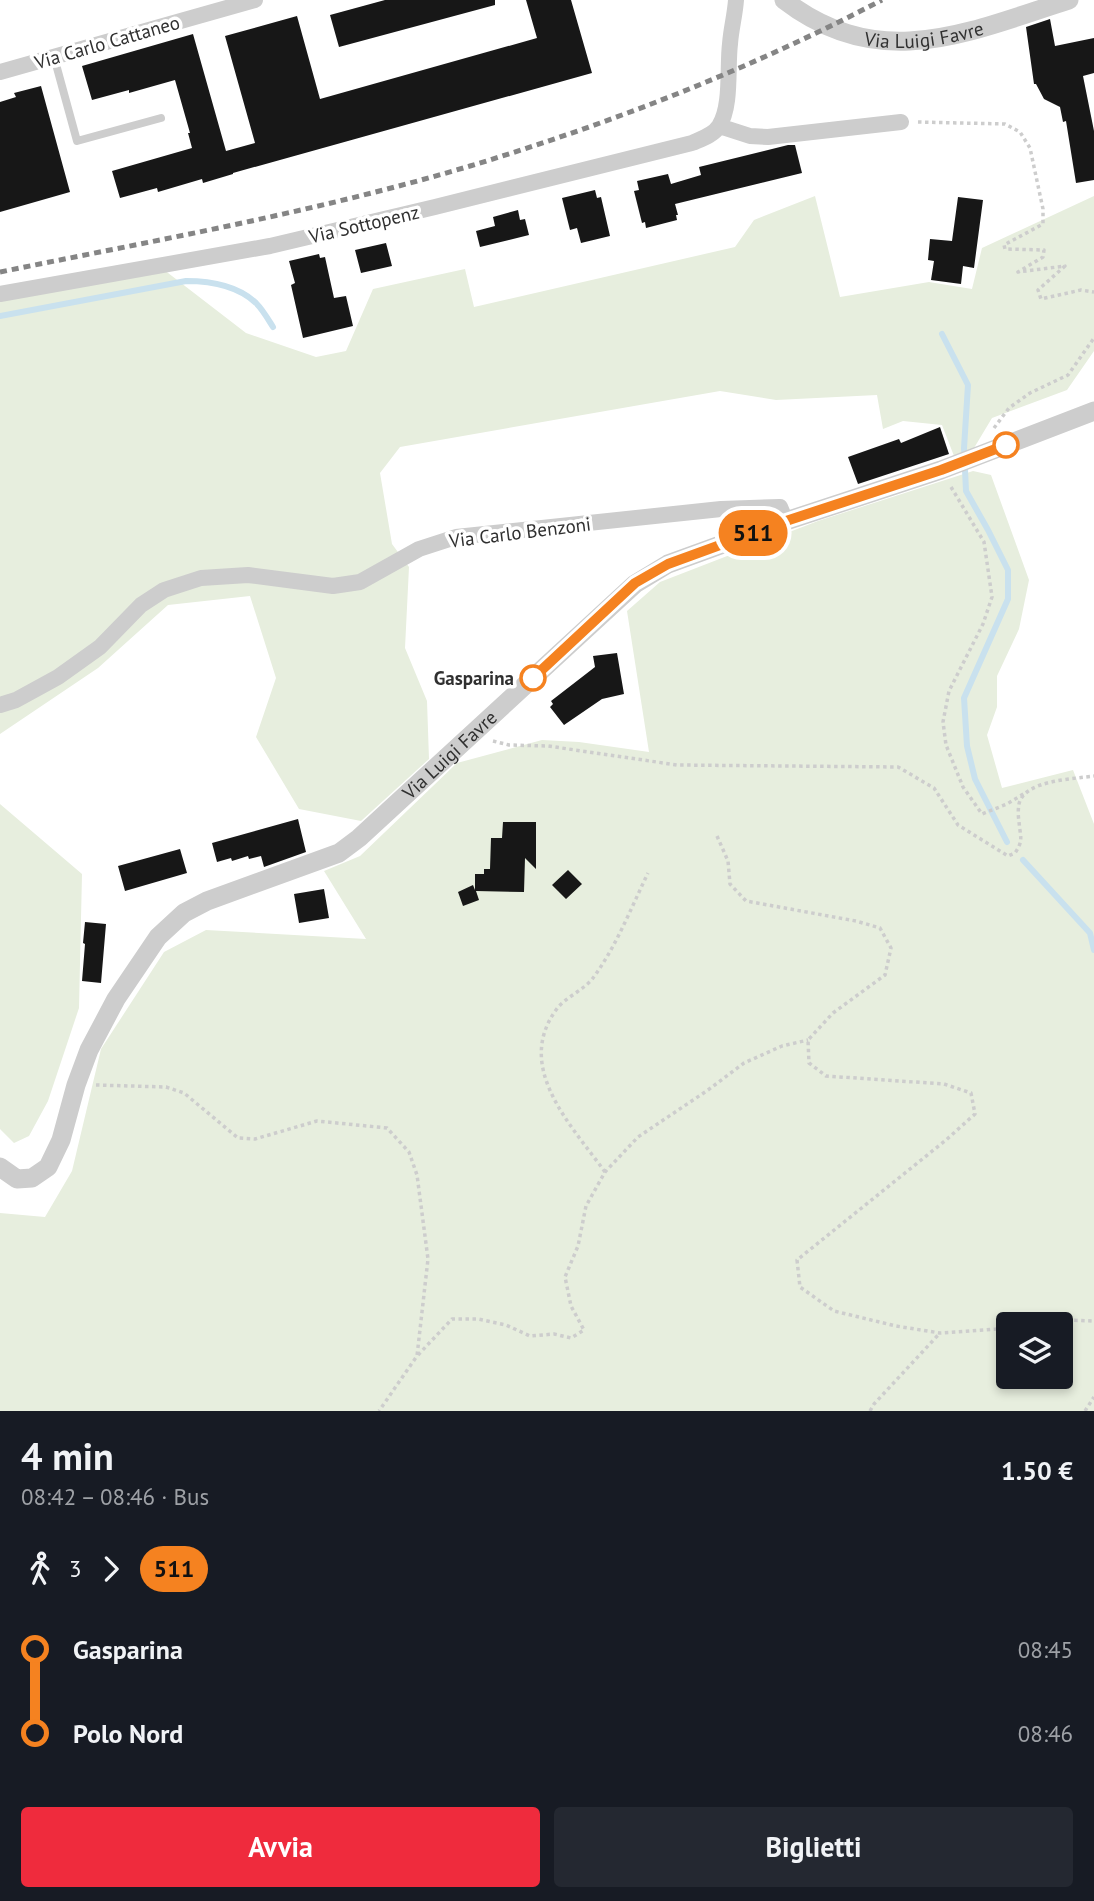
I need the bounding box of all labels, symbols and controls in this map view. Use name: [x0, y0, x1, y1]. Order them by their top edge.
street label: Via Carlo Cattaneo: [31, 10, 182, 74]
street label: Via Luigi Favre: [862, 16, 986, 53]
street label: Via Sottopenz: [306, 200, 421, 249]
unlabelled marker: [993, 432, 1019, 458]
line badge: 511: [713, 510, 793, 556]
street label: Via Carlo Benzoni: [447, 511, 592, 553]
text: 511: [733, 517, 773, 548]
marker: Gasparina: [520, 665, 546, 691]
place label: Gasparina: [434, 666, 514, 690]
street label: Via Luigi Favre: [396, 705, 502, 805]
map controls: [996, 1312, 1073, 1389]
button: layers: [996, 1312, 1073, 1389]
text: 4 min: [21, 1431, 114, 1480]
text: 1.50 €: [1001, 1454, 1073, 1487]
text: 08:42 – 08:46 · Bus: [21, 1482, 209, 1511]
icon: walk: [21, 1550, 59, 1588]
icon: forward: [92, 1550, 130, 1588]
text: 511: [154, 1553, 194, 1584]
text: 3: [69, 1554, 82, 1583]
text: Gasparina: [73, 1633, 183, 1666]
text: 08:45: [1018, 1635, 1073, 1664]
text: Polo Nord: [73, 1717, 183, 1750]
text: 08:46: [1018, 1719, 1073, 1748]
button: Avvia: [21, 1807, 540, 1887]
button: Biglietti: [554, 1807, 1073, 1887]

